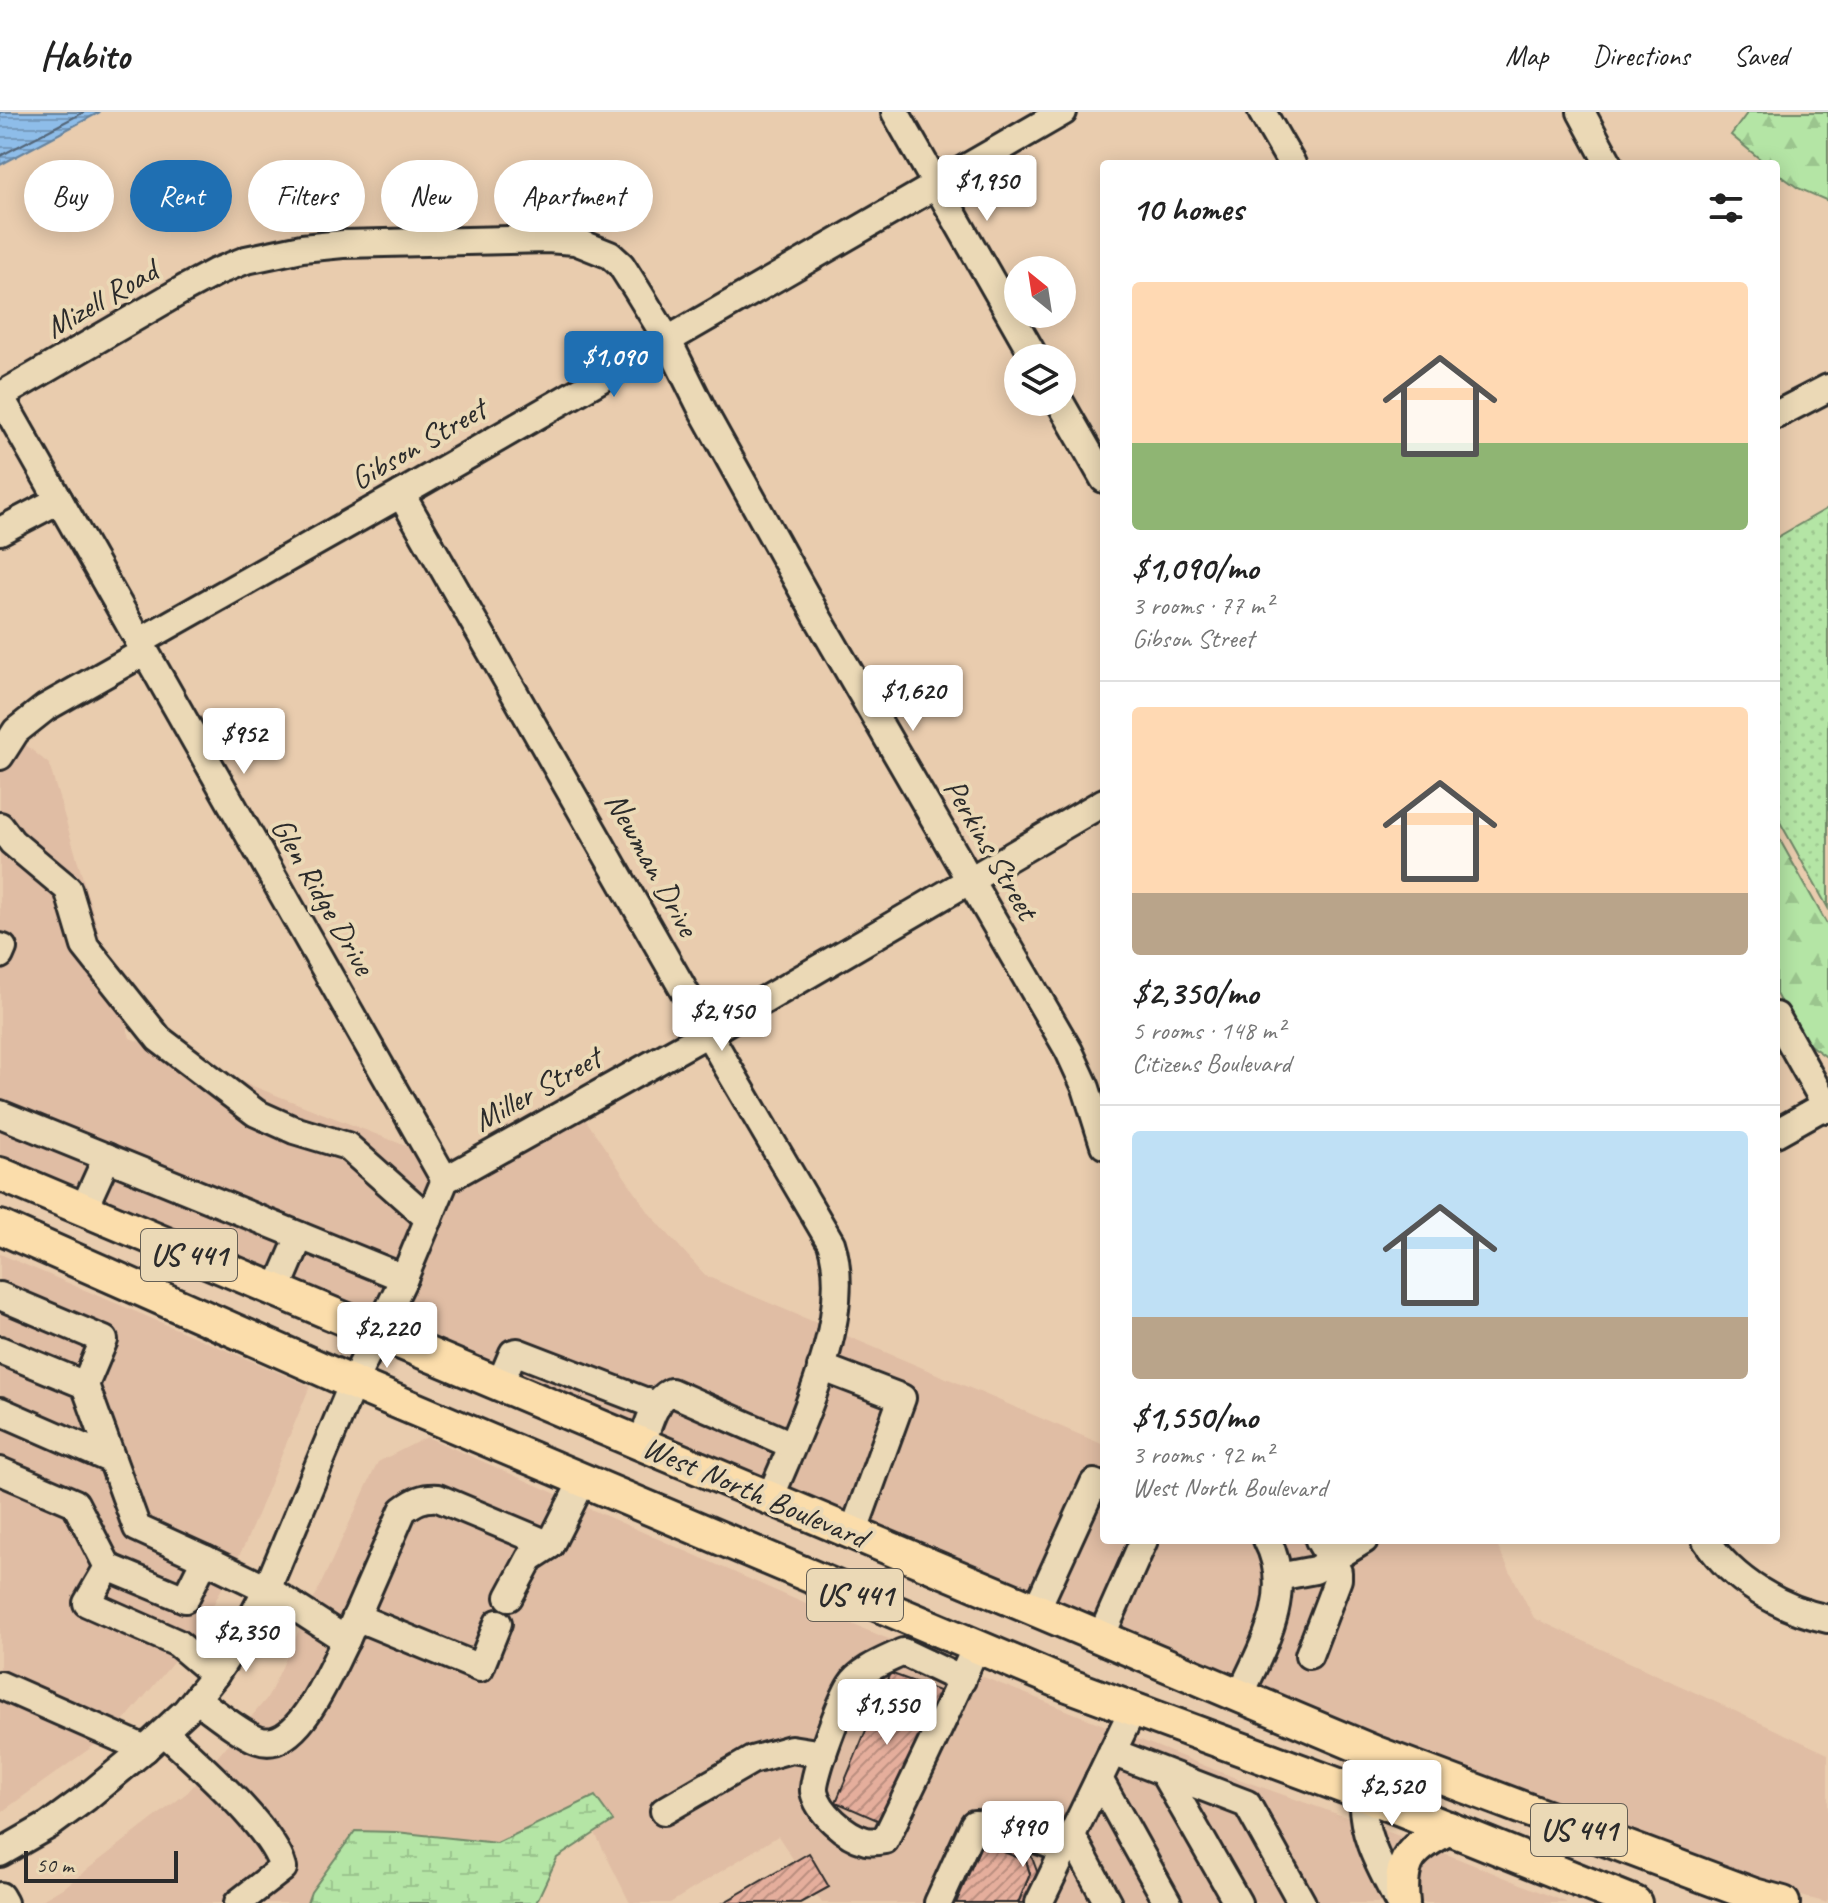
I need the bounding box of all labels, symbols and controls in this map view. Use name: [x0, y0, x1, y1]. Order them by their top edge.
text: Habito: [40, 32, 129, 79]
text: Map: [1505, 38, 1548, 73]
text: Directions: [1592, 38, 1690, 73]
text: Saved: [1734, 38, 1788, 73]
pin: $1,950: [922, 155, 1052, 223]
chip: Buy: [24, 160, 114, 232]
chip: Rent: [130, 160, 232, 232]
chip: Filters: [248, 160, 365, 232]
chip: New: [381, 160, 478, 232]
chip: Apartment: [494, 160, 653, 232]
text: $1,950: [956, 164, 1018, 197]
icon: filters: [1704, 186, 1748, 230]
text: 10 homes: [1132, 187, 1243, 230]
street label: Mizell Road: [37, 248, 168, 348]
north arrow: [1004, 256, 1076, 328]
map controls: [1004, 256, 1076, 416]
pin: $1,090: [549, 331, 679, 399]
icon: home: [1368, 334, 1512, 478]
text: $1,090: [582, 340, 646, 373]
button: layers: [1004, 344, 1076, 416]
street label: Gibson Street: [343, 387, 497, 499]
text: $1,090/mo: [1132, 546, 1258, 589]
text: 3 rooms · 77 m²: [1132, 589, 1273, 622]
text: Gibson Street: [1132, 622, 1254, 655]
pin: $1,620: [848, 665, 978, 733]
text: $1,620: [881, 674, 945, 707]
pin: $952: [197, 708, 291, 776]
text: $952: [221, 717, 267, 750]
icon: home: [1368, 759, 1512, 903]
street label: Perkins Street: [934, 771, 1049, 930]
street label: Newman Drive: [596, 785, 710, 945]
street label: Glen Ridge Drive: [262, 810, 386, 984]
text: $2,350/mo: [1132, 971, 1258, 1014]
pin: $2,450: [657, 985, 787, 1053]
text: $2,450: [690, 994, 754, 1027]
text: 5 rooms · 148 m²: [1132, 1014, 1284, 1047]
street label: Miller Street: [466, 1035, 612, 1141]
text: Citizens Boulevard: [1132, 1047, 1291, 1080]
icon: home: [1368, 1183, 1512, 1327]
road number: US 441: [141, 1229, 237, 1281]
pin: $2,220: [322, 1302, 452, 1370]
text: $2,220: [355, 1311, 419, 1344]
text: $1,550/mo: [1132, 1395, 1258, 1438]
street label: West North Boulevard: [637, 1426, 878, 1559]
text: 3 rooms · 92 m²: [1132, 1438, 1273, 1471]
text: West North Boulevard: [1132, 1471, 1327, 1504]
road number: US 441: [807, 1569, 903, 1621]
pin: $2,350: [181, 1606, 311, 1674]
text: $2,350: [214, 1615, 278, 1648]
pin: $1,550: [822, 1679, 952, 1747]
text: $1,550: [856, 1688, 918, 1721]
pin: $2,520: [1327, 1760, 1457, 1828]
text: $2,520: [1360, 1769, 1424, 1802]
pin: $990: [976, 1801, 1070, 1869]
road number: US 441: [1531, 1804, 1627, 1856]
text: $990: [1000, 1810, 1046, 1843]
scale bar: [24, 1847, 178, 1883]
text: 50 m: [36, 1851, 73, 1879]

